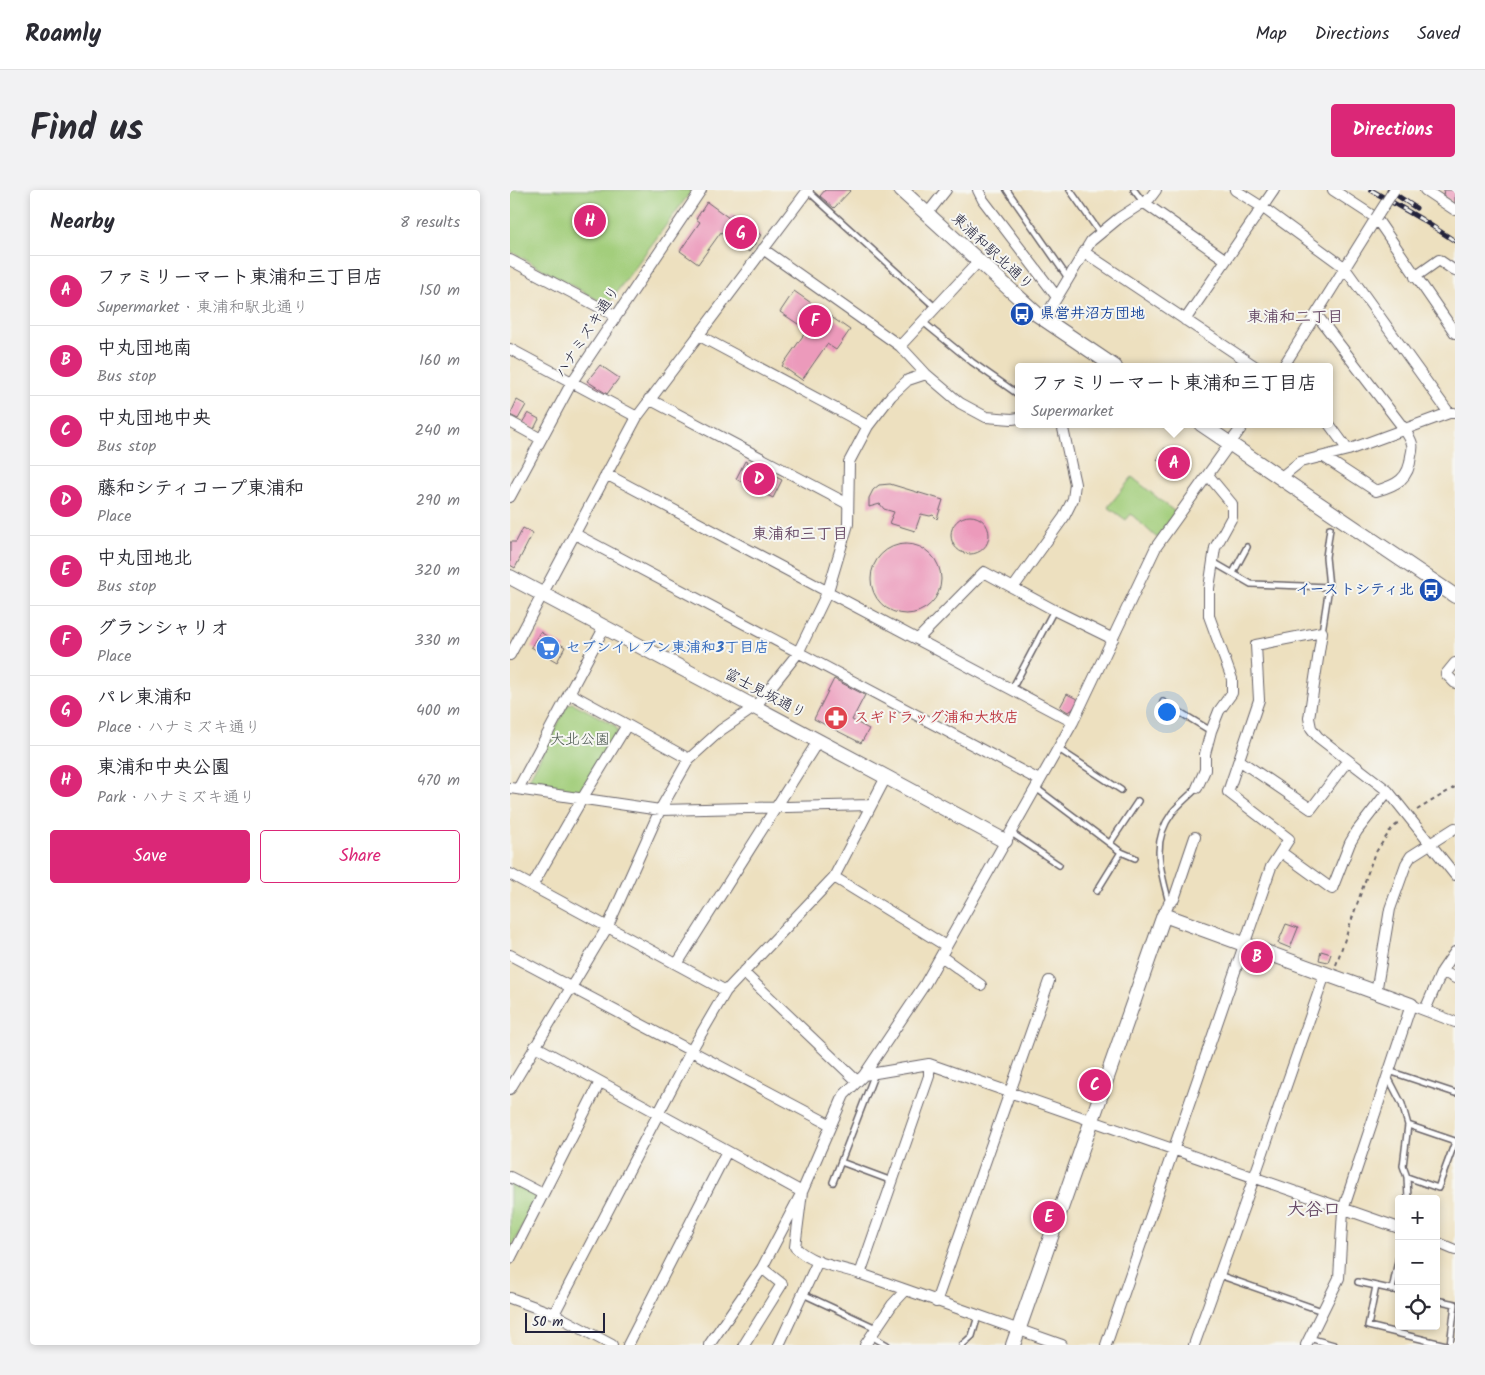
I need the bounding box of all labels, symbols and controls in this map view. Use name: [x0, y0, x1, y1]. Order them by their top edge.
text: Roamly: [25, 15, 101, 54]
text: Map: [1255, 20, 1287, 49]
text: Directions: [1315, 20, 1389, 49]
text: Saved: [1417, 20, 1460, 49]
text: Find us: [30, 102, 143, 158]
button: Directions: [1331, 104, 1455, 157]
pin: H: [574, 202, 606, 240]
text: Nearby: [50, 206, 115, 239]
street label: 東浦和駅北通り: [945, 207, 1039, 297]
text: 8 results: [400, 210, 460, 235]
pin: G: [725, 214, 757, 252]
text: ファミリーマート東浦和三丁目店: [97, 263, 383, 293]
text: A: [61, 278, 71, 303]
text: 150 m: [419, 278, 460, 303]
street label: ハナミズキ通り: [549, 281, 627, 383]
text: Supermarket · 東浦和駅北通り: [97, 295, 308, 320]
bus stop icon: 県営井沼方団地: [1009, 301, 1035, 327]
pin: F: [799, 302, 831, 340]
place label: 県営井沼方団地: [1040, 302, 1145, 326]
district label: 東浦和二丁目: [1247, 305, 1343, 330]
text: 中丸団地南: [97, 334, 192, 364]
text: B: [61, 348, 71, 373]
text: 160 m: [419, 348, 460, 373]
popup: [1015, 363, 1333, 428]
text: Bus stop: [97, 364, 156, 389]
text: ファミリーマート東浦和三丁目店: [1031, 369, 1317, 399]
text: Supermarket: [1031, 399, 1114, 424]
text: 中丸団地中央: [97, 404, 211, 434]
text: C: [61, 418, 71, 443]
text: 240 m: [415, 418, 460, 443]
text: Bus stop: [97, 434, 156, 459]
pin: A: [1158, 444, 1190, 482]
pin: D: [743, 460, 775, 498]
text: 藤和シティコープ東浦和: [97, 474, 304, 504]
text: D: [61, 488, 71, 513]
text: 290 m: [416, 488, 460, 513]
text: Place: [97, 504, 131, 529]
district label: 東浦和三丁目: [752, 522, 848, 547]
text: 中丸団地北: [97, 544, 192, 574]
text: E: [62, 558, 70, 583]
text: 320 m: [414, 558, 460, 583]
text: Bus stop: [97, 574, 156, 599]
bus stop icon: イーストシティ北: [1418, 577, 1444, 603]
place label: イーストシティ北: [1296, 578, 1414, 602]
text: グランシャリオ: [97, 614, 229, 644]
text: F: [62, 628, 70, 653]
text: 330 m: [415, 628, 460, 653]
supermarket icon: セブンイレブン東浦和3丁目店: [535, 635, 561, 661]
place label: セブンイレブン東浦和3丁目店: [566, 636, 769, 660]
text: Place: [97, 644, 131, 669]
street label: 富士見坂通り: [720, 662, 810, 726]
text: パレ東浦和: [97, 683, 192, 713]
text: G: [61, 698, 71, 723]
text: 400 m: [416, 698, 460, 723]
your location: [1154, 699, 1180, 725]
pharmacy icon: スギドラッグ浦和大牧店: [823, 705, 849, 731]
place label: スギドラッグ浦和大牧店: [854, 706, 1019, 730]
text: Place · ハナミズキ通り: [97, 715, 261, 740]
park label: 大北公園: [550, 728, 610, 752]
text: 東浦和中央公園: [97, 753, 230, 783]
text: H: [61, 768, 71, 793]
text: 470 m: [417, 768, 460, 793]
text: Park · ハナミズキ通り: [97, 785, 255, 810]
button: Save: [50, 830, 250, 883]
button: Share: [260, 830, 460, 883]
pin: B: [1241, 938, 1273, 976]
pin: C: [1079, 1066, 1111, 1104]
map controls: [1395, 1195, 1440, 1330]
button: +: [1395, 1195, 1440, 1240]
district label: 大谷口: [1287, 1196, 1341, 1225]
pin: E: [1033, 1198, 1065, 1236]
button: −: [1395, 1240, 1440, 1285]
button: locate: [1395, 1285, 1440, 1330]
scale bar: [525, 1310, 605, 1333]
text: 50 m: [532, 1311, 563, 1333]

